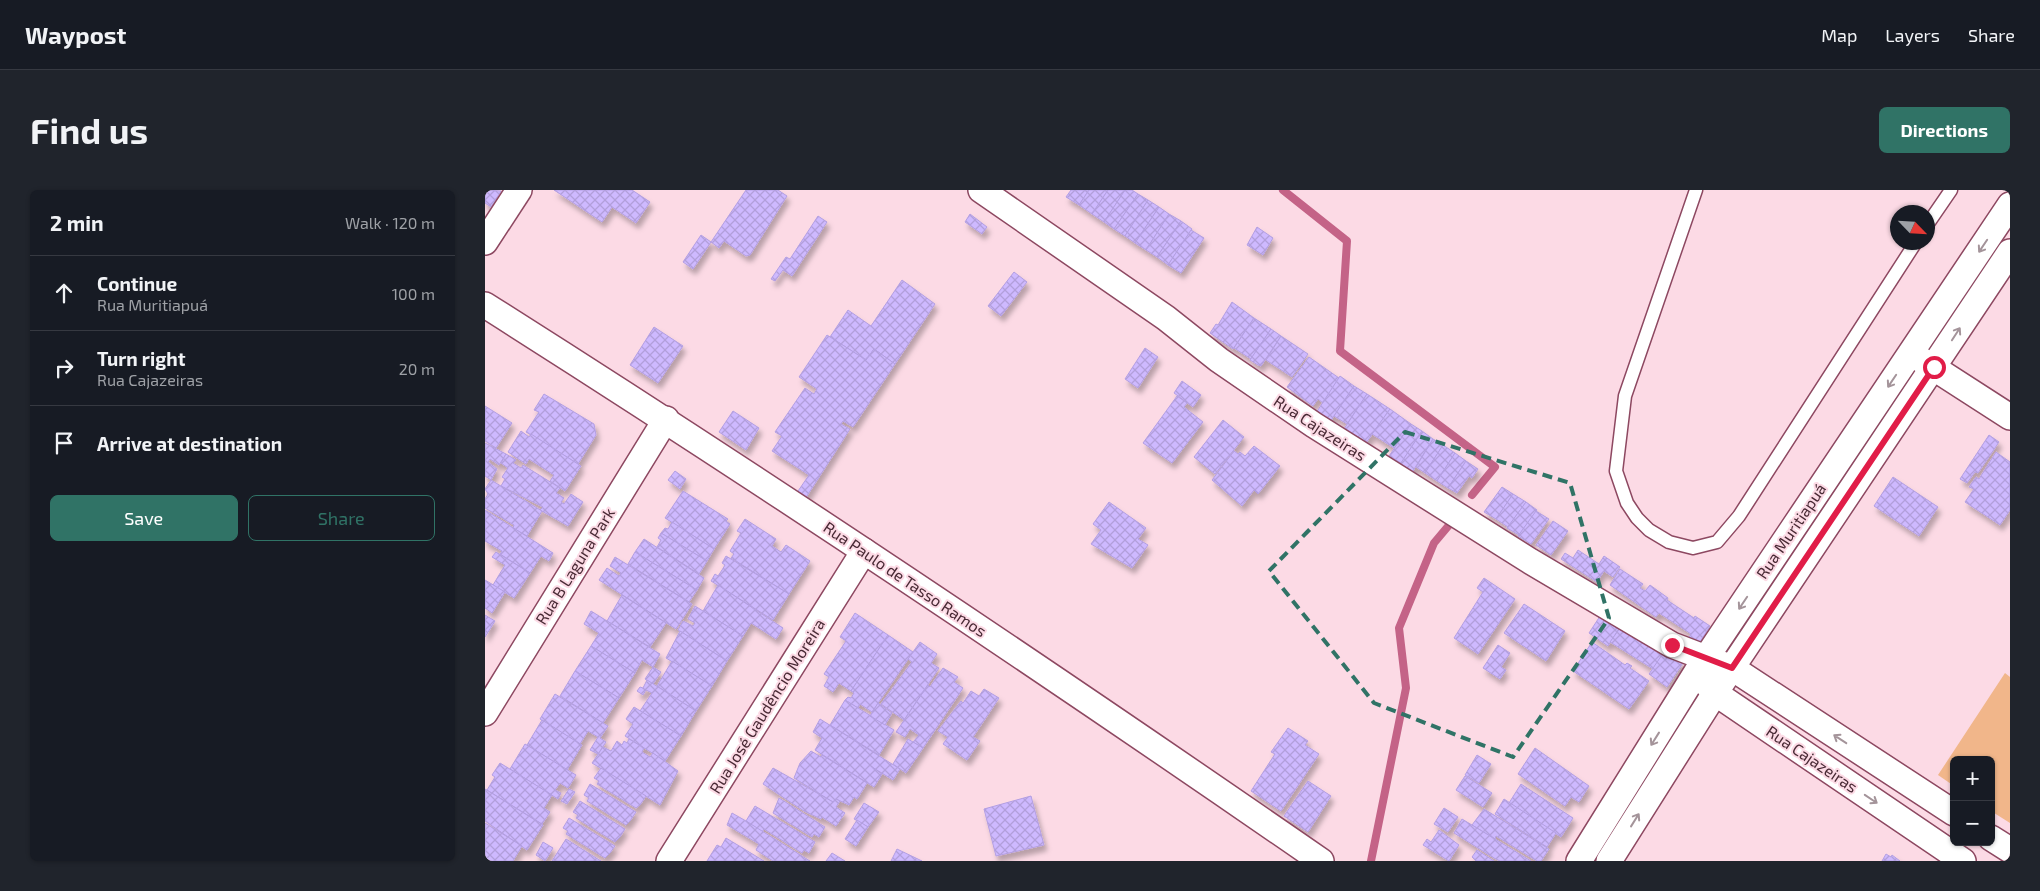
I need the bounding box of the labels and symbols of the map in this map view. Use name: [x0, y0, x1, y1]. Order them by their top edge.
north arrow: [1890, 205, 1935, 250]
one-way arrow: [1978, 238, 1988, 252]
one-way arrow: [1951, 327, 1961, 341]
route start: [1923, 356, 1946, 379]
one-way arrow: [1887, 373, 1897, 387]
street label: Rua Cajazeiras: [1270, 391, 1370, 465]
street label: Rua Muritiapuá: [1752, 479, 1829, 582]
street label: Rua B Laguna Park: [531, 504, 618, 628]
street label: Rua Paulo de Tasso Ramos: [820, 517, 990, 640]
one-way arrow: [1738, 596, 1748, 610]
street label: Rua José Gaudêncio Moreira: [705, 615, 828, 797]
route end: [1661, 634, 1684, 657]
street label: Rua Cajazeiras: [1762, 721, 1862, 797]
one-way arrow: [1649, 732, 1659, 746]
one-way arrow: [1833, 734, 1847, 744]
one-way arrow: [1864, 794, 1878, 804]
one-way arrow: [1630, 813, 1640, 827]

